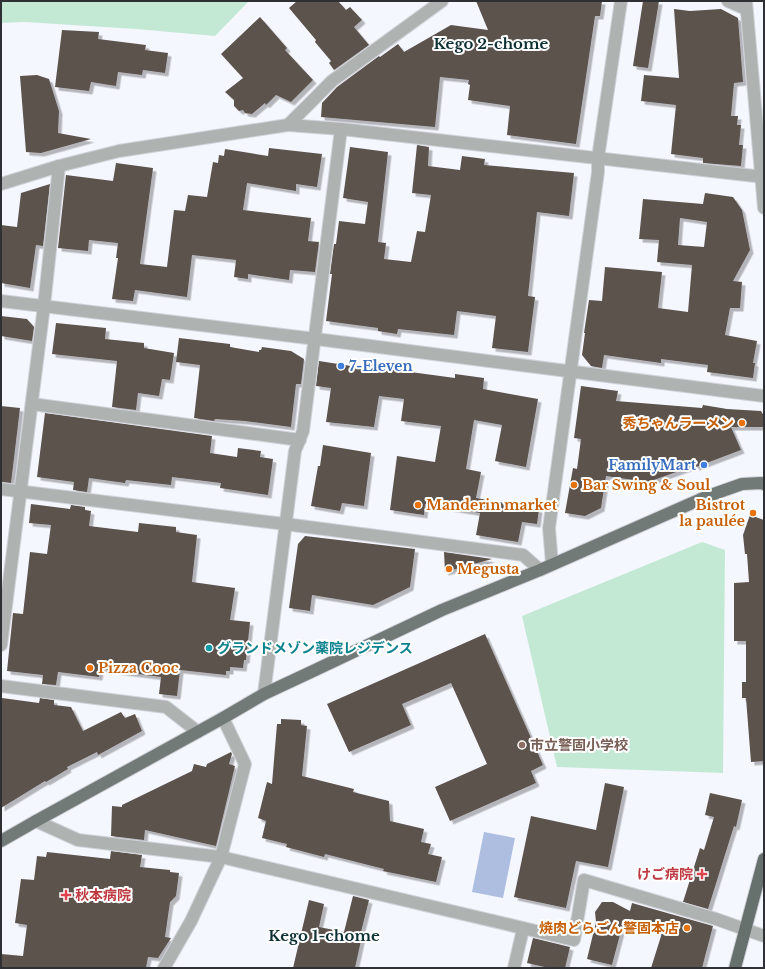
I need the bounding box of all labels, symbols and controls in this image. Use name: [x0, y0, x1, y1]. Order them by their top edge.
district label: Kego 2-chome: [434, 34, 549, 53]
place label: 7-Eleven: [349, 357, 413, 375]
marker: 7-Eleven: [336, 361, 346, 371]
place label: 秀ちゃんラーメン: [623, 414, 734, 432]
marker: 秀ちゃんラーメン: [737, 418, 747, 428]
place label: FamilyMart: [608, 456, 697, 474]
marker: FamilyMart: [699, 460, 709, 470]
place label: Bar Swing & Soul: [582, 476, 710, 494]
marker: Bar Swing & Soul: [569, 480, 579, 490]
place label: Manderin market: [426, 496, 558, 514]
place label: Bistrot la paulée: [679, 496, 746, 530]
marker: Manderin market: [413, 500, 423, 510]
marker: Bistrot la paulée: [748, 508, 758, 518]
place label: Megusta: [457, 560, 519, 578]
marker: Megusta: [444, 564, 454, 574]
place label: グランドメゾン薬院レジデンス: [217, 639, 413, 657]
marker: グランドメゾン薬院レジデンス: [204, 643, 214, 653]
place label: Pizza Cooc: [98, 659, 179, 677]
marker: Pizza Cooc: [85, 663, 95, 673]
place label: 市立警固小学校: [530, 736, 628, 754]
marker: 市立警固小学校: [517, 740, 527, 750]
place label: けご病院: [637, 865, 693, 883]
marker: けご病院: [696, 868, 708, 880]
place label: 秋本病院: [75, 886, 131, 904]
marker: 秋本病院: [60, 889, 72, 901]
place label: 焼肉どらごん警固本店: [539, 919, 679, 937]
marker: 焼肉どらごん警固本店: [682, 923, 692, 933]
district label: Kego 1-chome: [268, 926, 380, 945]

